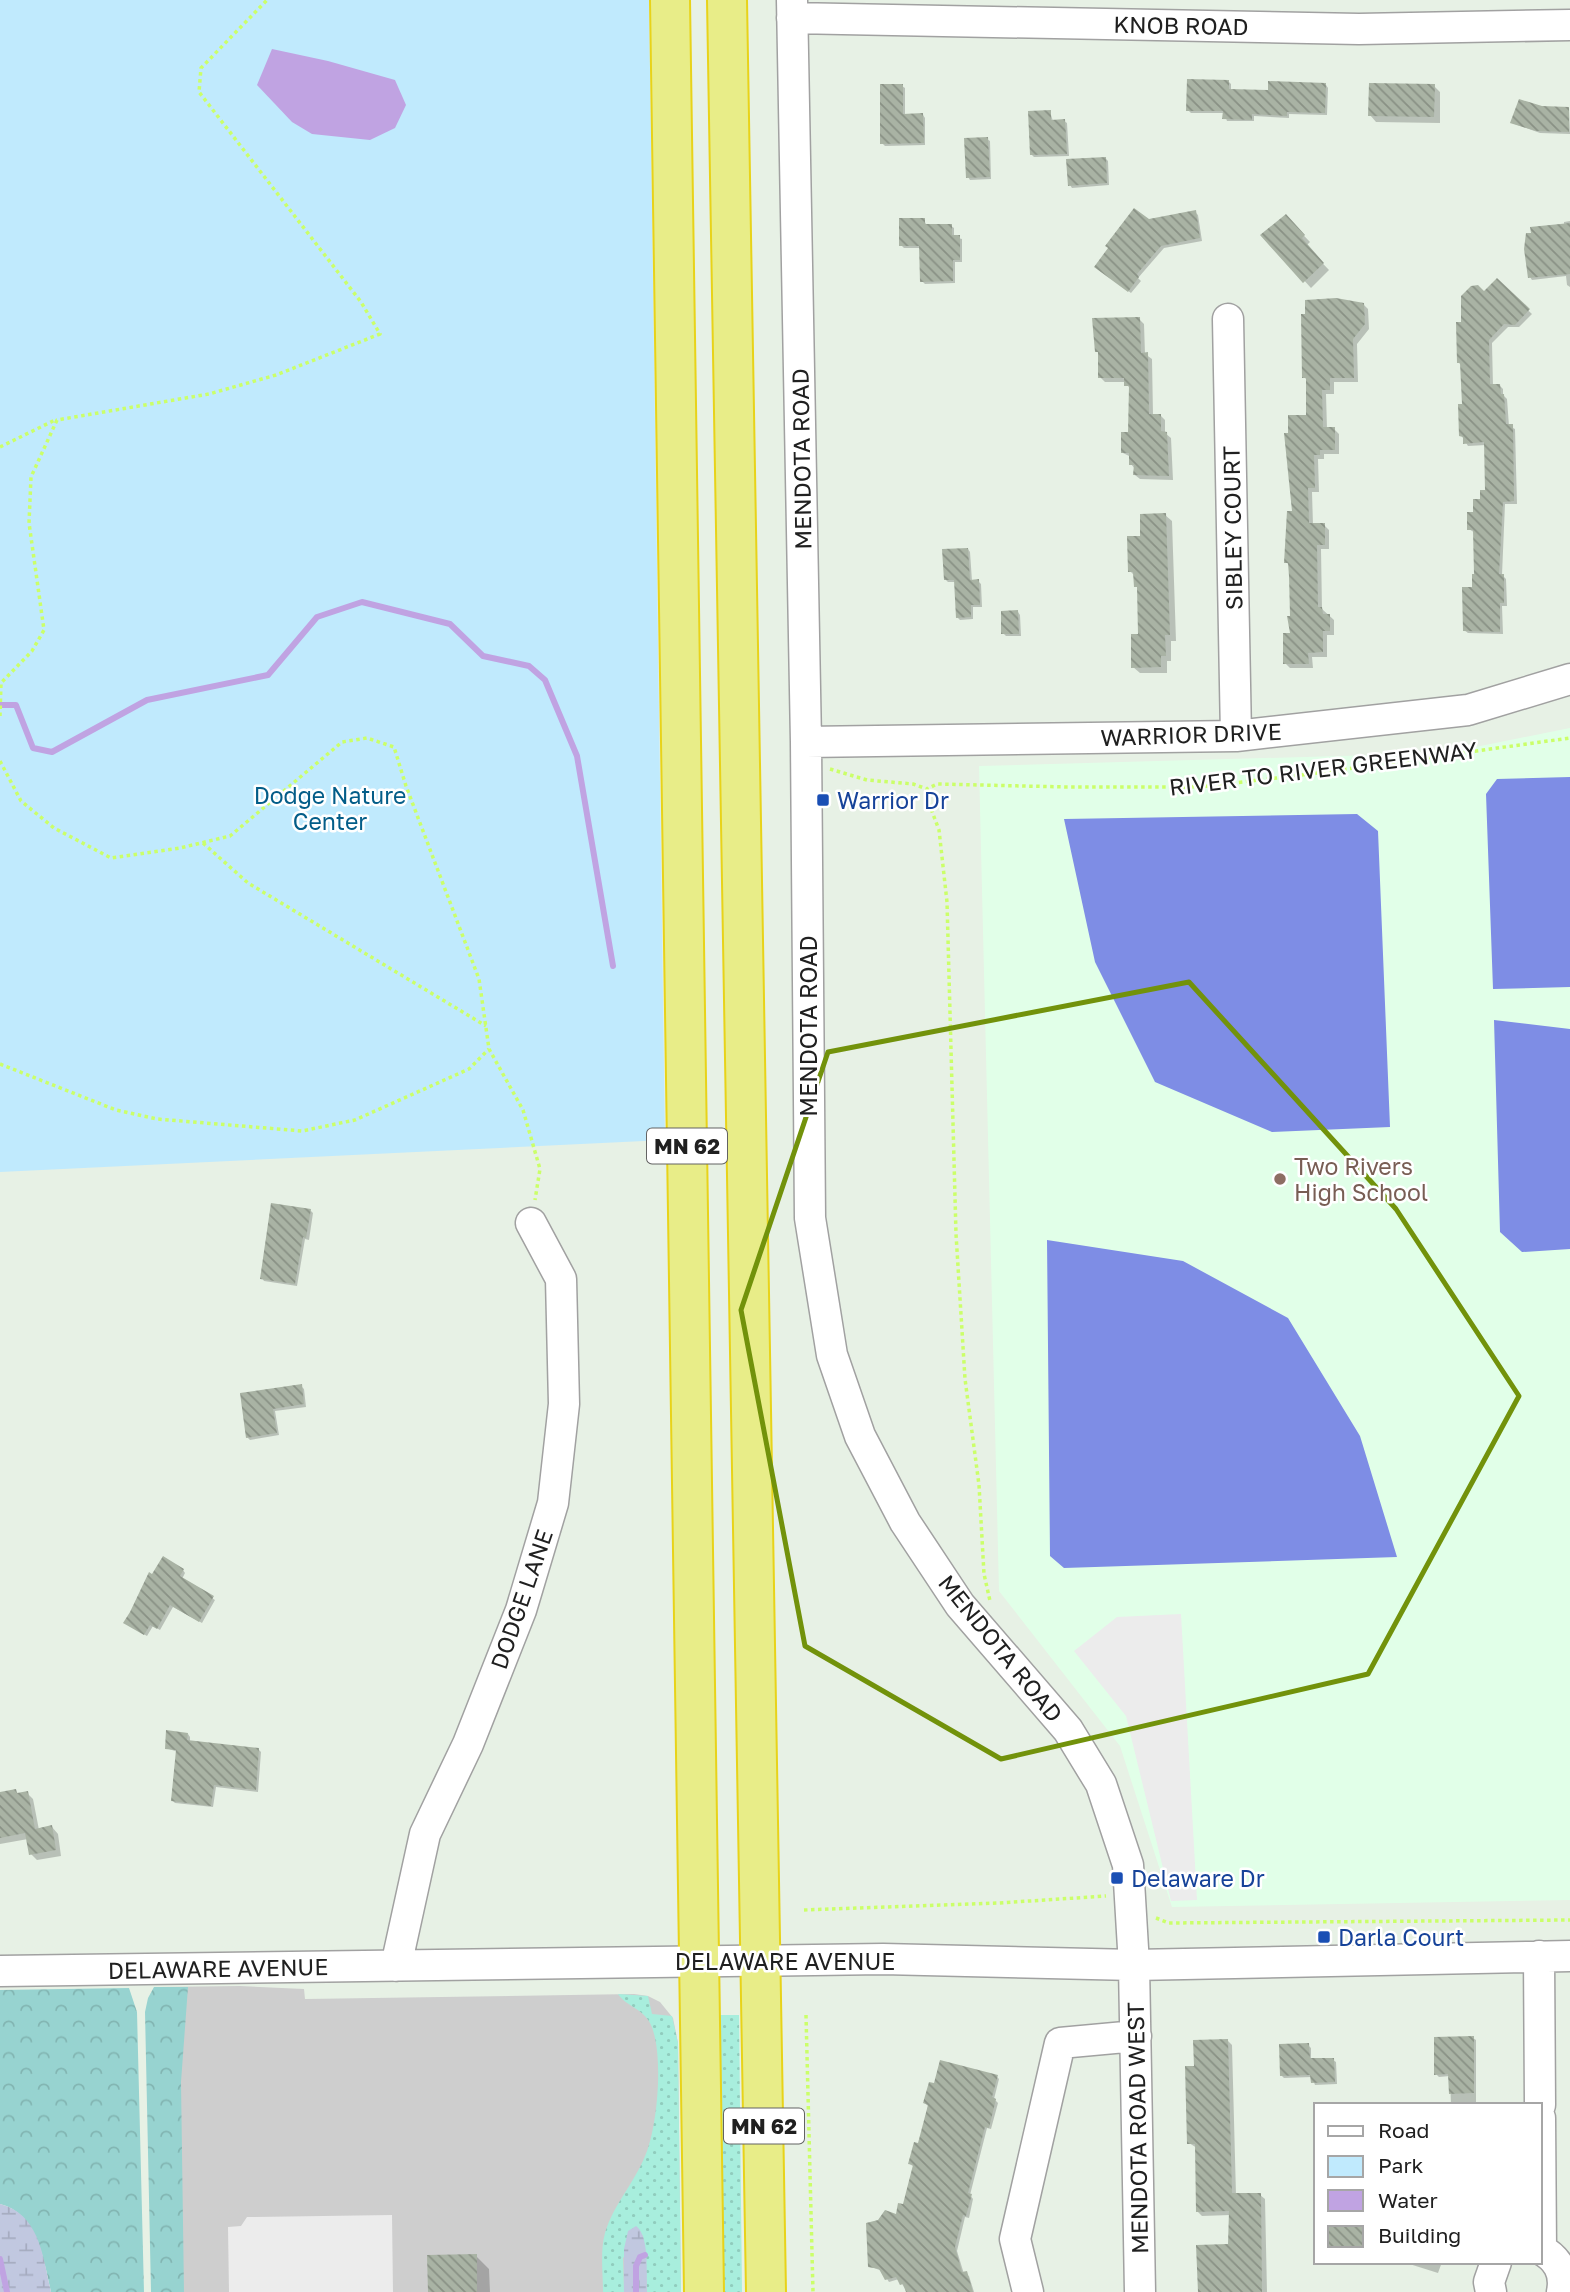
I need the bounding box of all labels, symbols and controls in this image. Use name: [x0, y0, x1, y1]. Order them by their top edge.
street label: KNOB ROAD: [1113, 10, 1249, 40]
street label: MENDOTA ROAD: [785, 368, 817, 550]
street label: SIBLEY COURT: [1217, 446, 1247, 610]
street label: WARRIOR DRIVE: [1100, 717, 1282, 751]
street label: RIVER TO RIVER GREENWAY: [1168, 735, 1479, 801]
park label: Dodge Nature Center: [254, 781, 406, 835]
place label: Warrior Dr: [837, 786, 949, 814]
marker: Warrior Dr: [815, 792, 831, 808]
street label: MENDOTA ROAD: [794, 935, 822, 1117]
road number: MN 62: [647, 1128, 727, 1164]
place label: Two Rivers High School: [1294, 1152, 1428, 1206]
marker: Two Rivers High School: [1272, 1171, 1288, 1187]
street label: DODGE LANE: [484, 1525, 558, 1673]
street label: MENDOTA ROAD: [933, 1569, 1069, 1727]
place label: Delaware Dr: [1131, 1864, 1265, 1892]
marker: Delaware Dr: [1109, 1870, 1125, 1886]
place label: Darla Court: [1338, 1923, 1464, 1951]
marker: Darla Court: [1316, 1929, 1332, 1945]
street label: DELAWARE AVENUE: [675, 1947, 895, 1975]
street label: DELAWARE AVENUE: [107, 1952, 329, 1984]
street label: MENDOTA ROAD WEST: [1121, 2002, 1153, 2254]
legend: [1314, 2103, 1542, 2264]
road number: MN 62: [724, 2108, 804, 2144]
text: Road: [1378, 2117, 1429, 2143]
text: Park: [1378, 2152, 1424, 2178]
text: Water: [1378, 2187, 1438, 2213]
text: Building: [1378, 2222, 1461, 2248]

